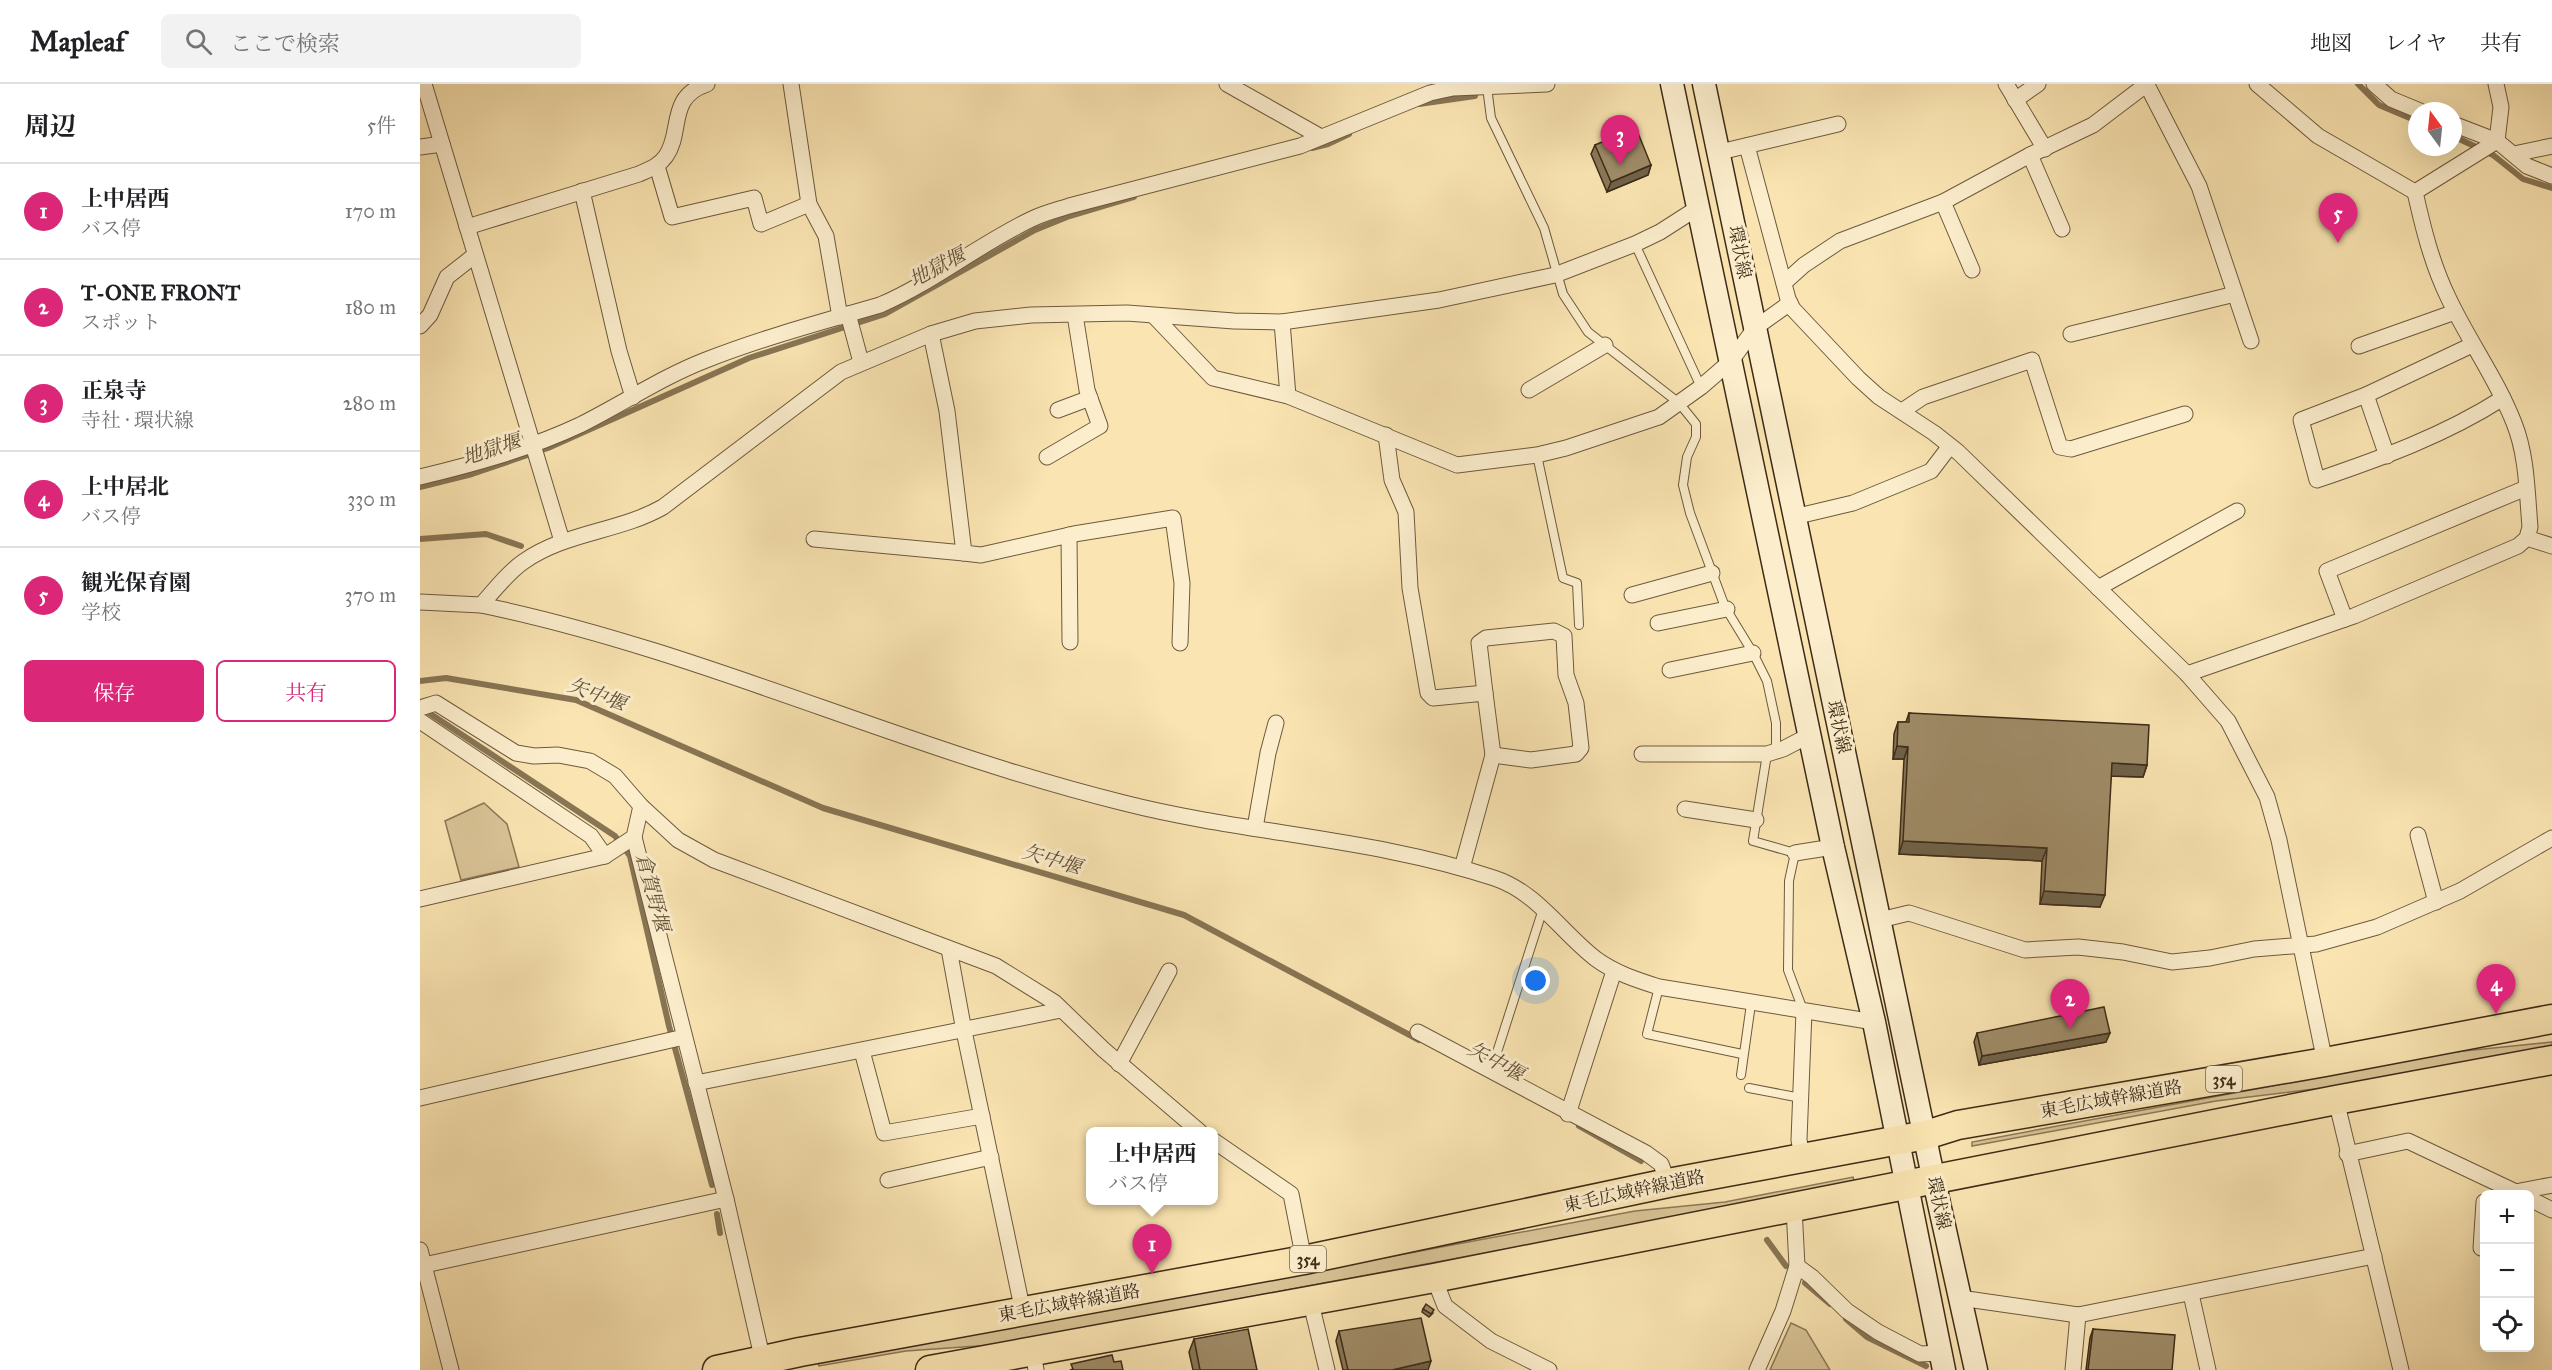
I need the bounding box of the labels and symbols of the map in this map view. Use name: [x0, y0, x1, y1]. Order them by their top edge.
north arrow: [2408, 102, 2462, 156]
pin: 3: [1600, 116, 1640, 165]
pin: 5: [2318, 194, 2358, 243]
street label: 環状線: [1724, 223, 1756, 281]
water label: 地獄堰: [905, 241, 972, 292]
water label: 地獄堰: [459, 427, 526, 470]
water label: 矢中堰: [565, 672, 632, 717]
street label: 環状線: [1823, 698, 1855, 756]
water label: 矢中堰: [1020, 839, 1087, 880]
water label: 倉賀野堰: [631, 850, 676, 937]
pin: 4: [2476, 964, 2516, 1014]
your location: [1521, 966, 1550, 995]
pin: 2: [2050, 980, 2090, 1029]
water label: 矢中堰: [1464, 1036, 1531, 1087]
road number: 354: [2206, 1066, 2242, 1092]
street label: 東毛広域幹線道路: [2038, 1076, 2184, 1122]
street label: 東毛広域幹線道路: [1561, 1165, 1707, 1217]
street label: 環状線: [1923, 1174, 1955, 1232]
pin: 1: [1132, 1224, 1172, 1274]
road number: 354: [1290, 1246, 1326, 1272]
street label: 東毛広域幹線道路: [996, 1280, 1142, 1326]

